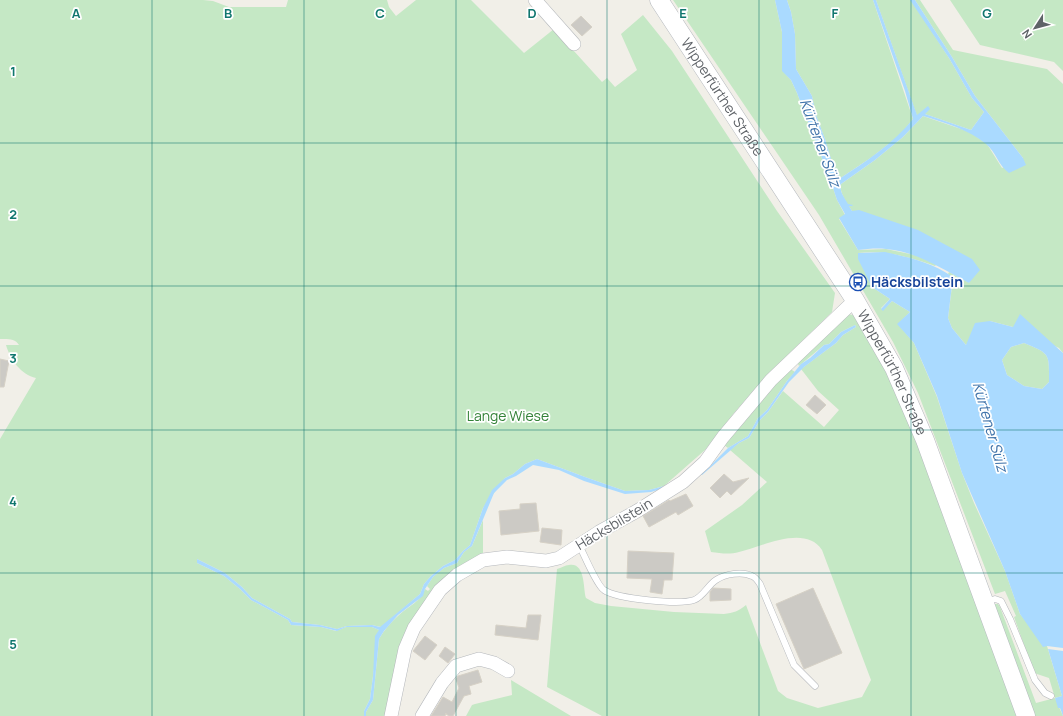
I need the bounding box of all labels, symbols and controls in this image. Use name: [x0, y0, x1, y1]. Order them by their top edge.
text: A: [72, 4, 81, 22]
text: B: [224, 4, 232, 22]
text: C: [375, 4, 385, 22]
text: D: [527, 4, 537, 22]
text: E: [679, 4, 687, 22]
text: F: [832, 4, 839, 22]
text: G: [982, 4, 992, 22]
north arrow: [1015, 8, 1055, 48]
text: N: [1018, 26, 1035, 42]
street label: Wipperfürther Straße: [677, 34, 768, 160]
text: 1: [10, 62, 16, 80]
water label: Kürtener Sülz: [795, 96, 847, 192]
text: 2: [9, 205, 17, 223]
bus stop icon: Häcksbilstein: [848, 272, 868, 292]
place label: Häcksbilstein: [871, 272, 963, 291]
street label: Wipperfürther Straße: [854, 306, 932, 438]
text: 3: [9, 349, 17, 367]
water label: Kürtener Sülz: [968, 379, 1014, 476]
park label: Lange Wiese: [467, 406, 549, 425]
text: 4: [9, 492, 17, 510]
street label: Häcksbilstein: [572, 493, 656, 554]
text: 5: [9, 635, 17, 653]

